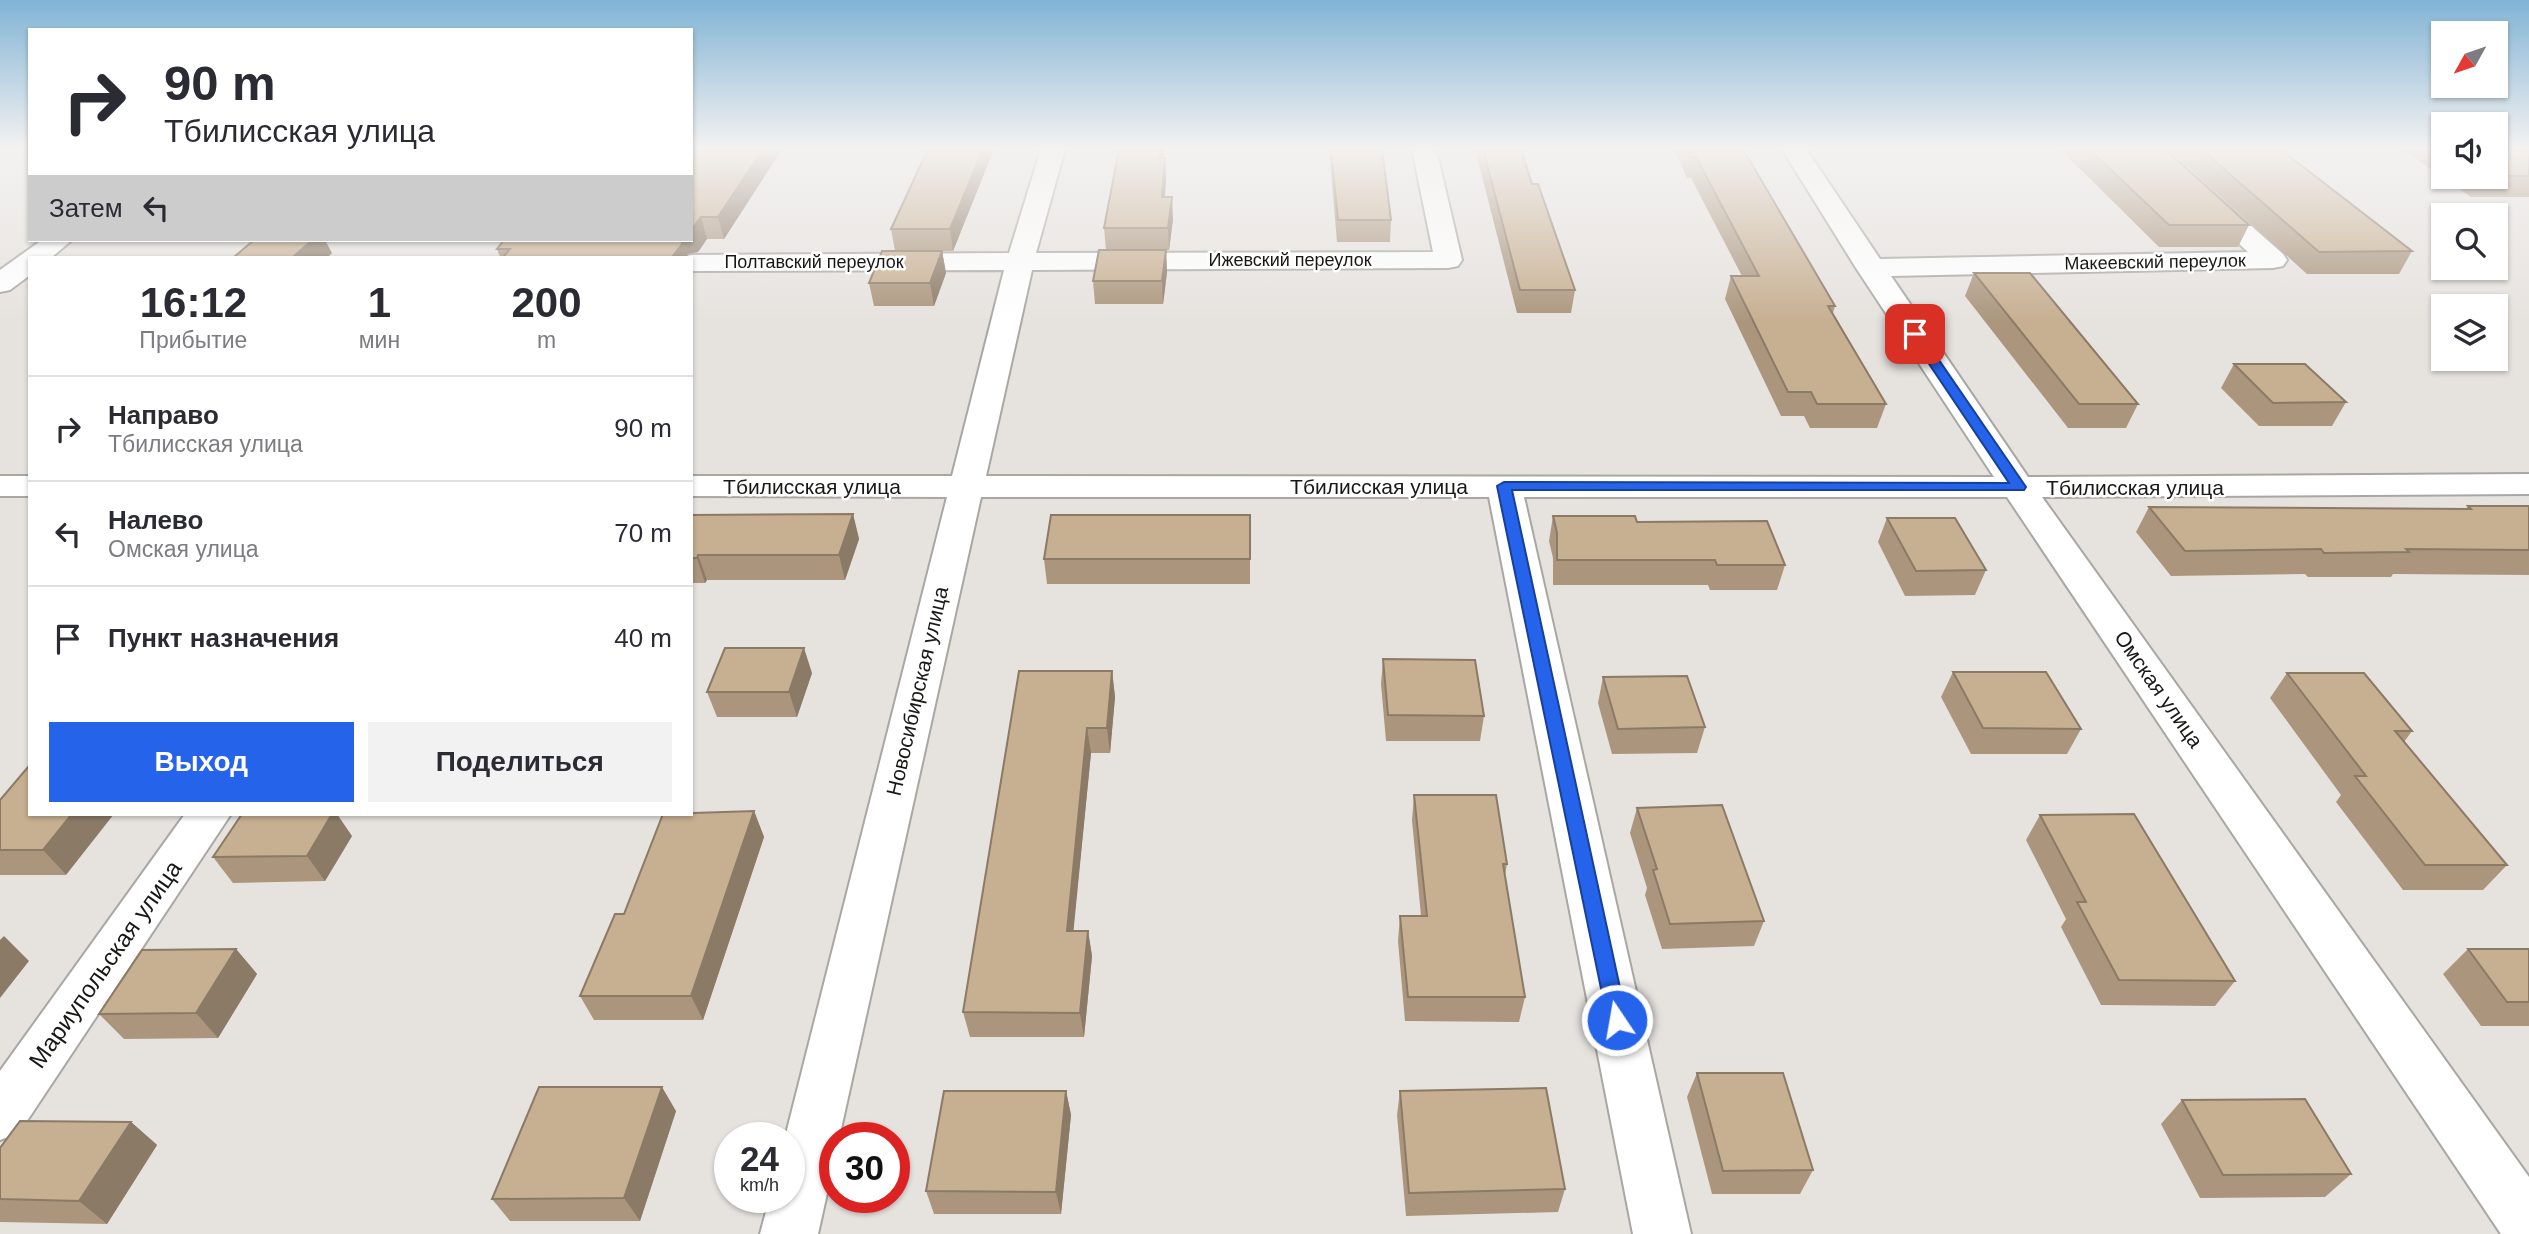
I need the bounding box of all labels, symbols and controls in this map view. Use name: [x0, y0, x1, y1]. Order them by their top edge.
north arrow: [2431, 21, 2508, 98]
map controls: [2431, 21, 2508, 371]
icon: right: [49, 56, 140, 147]
text: 90 m: [164, 56, 276, 110]
button: sound: [2431, 112, 2508, 189]
text: Тбилисская улица: [164, 113, 435, 149]
icon: left: [137, 189, 175, 227]
text: Затем: [49, 193, 123, 223]
button: search: [2431, 203, 2508, 280]
street label: Ижевский переулок: [1208, 250, 1372, 270]
street label: Макеевский переулок: [2064, 250, 2246, 274]
street label: Полтавский переулок: [724, 252, 904, 272]
text: 16:12: [140, 279, 247, 326]
text: 1: [368, 279, 391, 326]
text: 200: [512, 279, 582, 326]
button: layers: [2431, 294, 2508, 371]
pin: [1885, 304, 1945, 364]
icon: arrive: [1896, 315, 1934, 353]
text: Прибытие: [139, 327, 247, 353]
text: мин: [359, 327, 400, 353]
text: m: [537, 327, 556, 353]
text: Направо: [108, 400, 219, 430]
icon: right: [49, 410, 87, 448]
text: 90 m: [614, 413, 672, 443]
text: Тбилисская улица: [108, 431, 303, 457]
street label: Тбилисская улица: [723, 475, 901, 498]
street label: Тбилисская улица: [1290, 475, 1468, 498]
street label: Тбилисская улица: [2046, 476, 2224, 499]
text: Налево: [108, 505, 203, 535]
icon: left: [49, 515, 87, 553]
text: 70 m: [614, 518, 672, 548]
text: Омская улица: [108, 536, 259, 562]
street label: Новосибирская улица: [882, 584, 952, 798]
icon: arrive: [49, 620, 87, 658]
text: Пункт назначения: [108, 623, 339, 653]
text: 40 m: [614, 623, 672, 653]
street label: Омская улица: [2110, 626, 2208, 752]
button: Выход: [49, 722, 354, 802]
button: Поделиться: [368, 722, 672, 802]
street label: Мариупольская улица: [23, 855, 187, 1073]
position arrow: [1580, 983, 1654, 1057]
speed limit sign: 30: [819, 1122, 910, 1213]
text: 24: [740, 1139, 779, 1178]
text: km/h: [740, 1175, 779, 1195]

